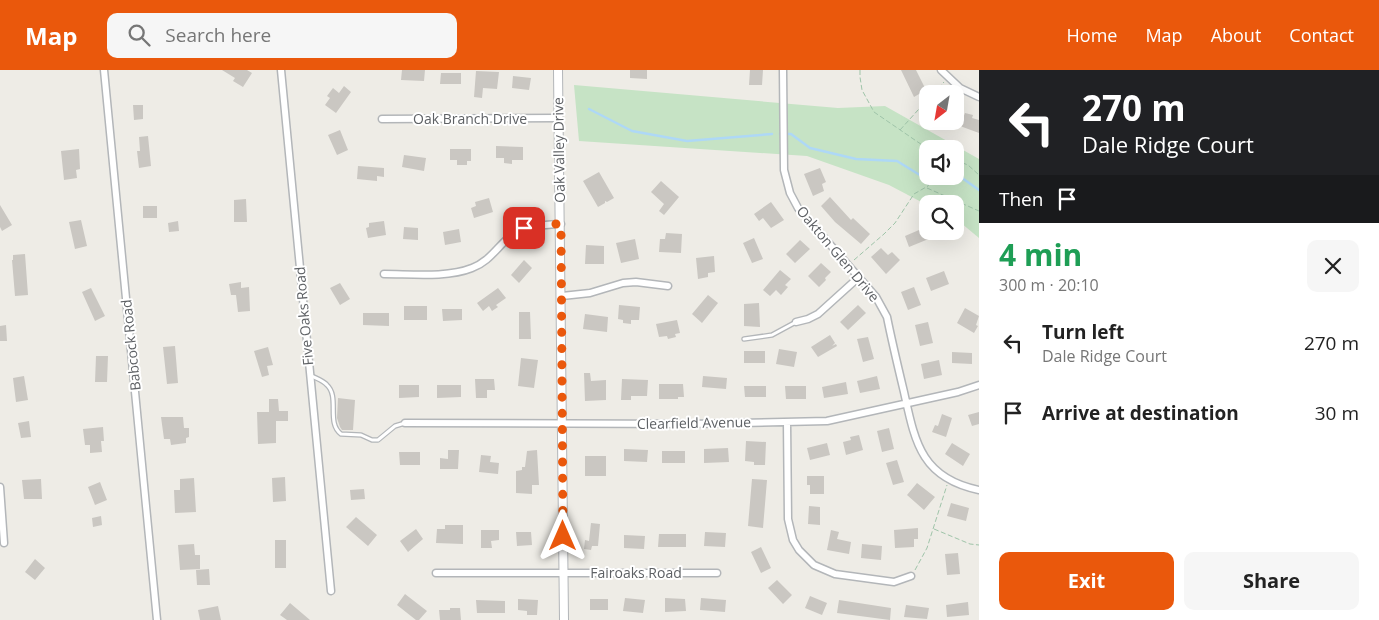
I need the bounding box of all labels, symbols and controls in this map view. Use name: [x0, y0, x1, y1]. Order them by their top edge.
search box: [107, 13, 457, 58]
text: Map: [25, 19, 77, 52]
icon: search: [125, 21, 153, 49]
text: Search here: [165, 22, 271, 48]
text: Home: [1067, 23, 1117, 47]
text: Map: [1145, 23, 1183, 47]
text: About: [1211, 23, 1261, 47]
text: Contact: [1289, 23, 1354, 47]
text: 270 m: [1082, 84, 1186, 131]
north arrow: [919, 85, 964, 130]
map controls: [919, 85, 964, 240]
icon: left: [999, 90, 1064, 155]
street label: Oak Valley Drive: [548, 97, 569, 203]
street label: Oak Branch Drive: [413, 109, 527, 128]
text: Dale Ridge Court: [1082, 129, 1254, 159]
button: sound: [919, 140, 964, 185]
icon: arrive: [1053, 185, 1081, 213]
text: Then: [999, 186, 1043, 212]
button: search: [919, 195, 964, 240]
street label: Oakton Glen Drive: [793, 202, 884, 306]
pin: [503, 207, 545, 249]
icon: arrive: [510, 214, 538, 242]
text: 4 min: [999, 234, 1082, 275]
button: close: [1307, 240, 1359, 292]
street label: Five Oaks Road: [290, 266, 317, 366]
text: 300 m · 20:10: [999, 274, 1099, 296]
street label: Babcock Road: [116, 298, 145, 392]
text: Turn left: [1042, 319, 1124, 345]
icon: left: [999, 329, 1027, 357]
text: 270 m: [1304, 330, 1359, 356]
text: Dale Ridge Court: [1042, 345, 1167, 367]
icon: arrive: [999, 399, 1027, 427]
text: Arrive at destination: [1042, 400, 1239, 426]
text: 30 m: [1315, 400, 1359, 426]
street label: Clearfield Avenue: [637, 412, 751, 433]
position arrow: [536, 509, 588, 561]
button: Exit: [999, 552, 1174, 610]
button: Share: [1184, 552, 1359, 610]
street label: Fairoaks Road: [590, 563, 682, 582]

